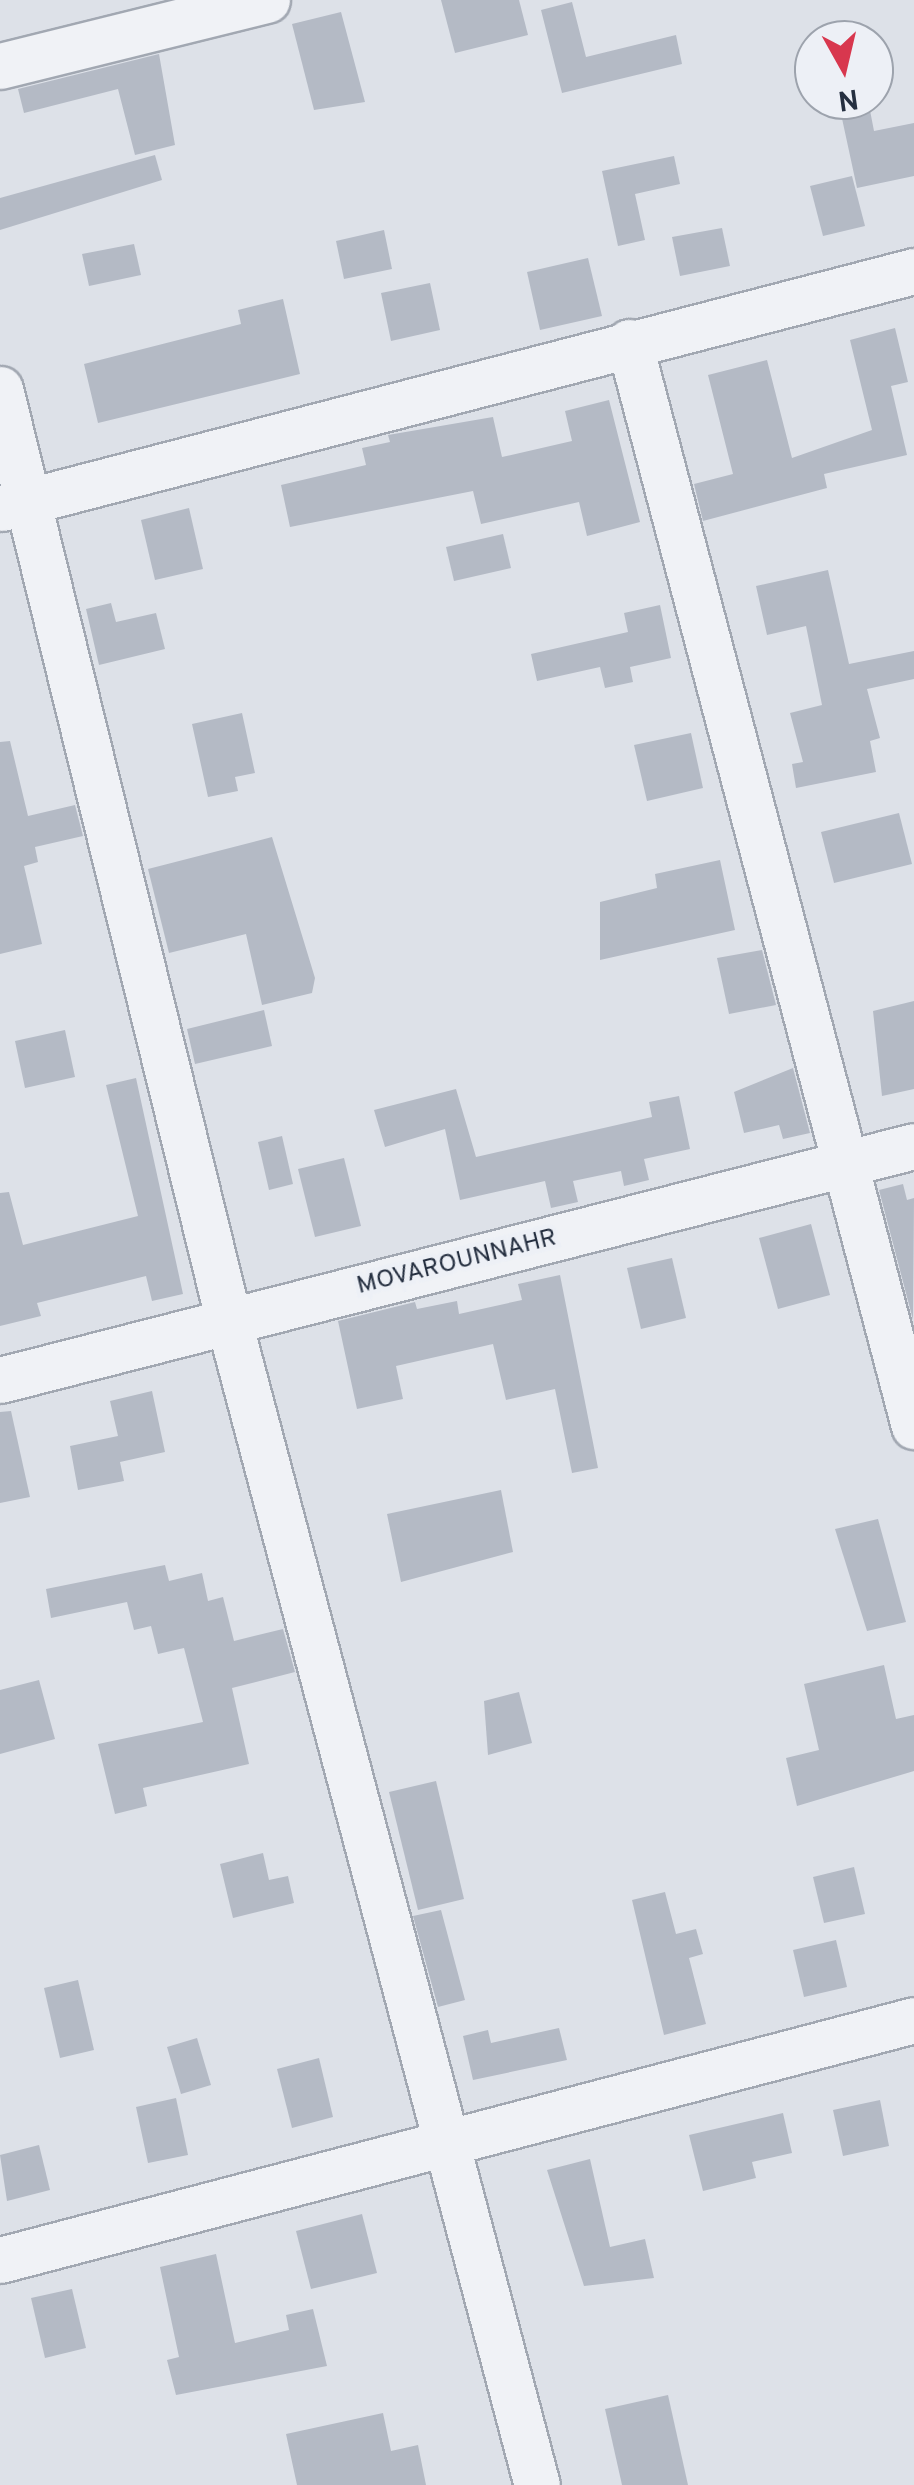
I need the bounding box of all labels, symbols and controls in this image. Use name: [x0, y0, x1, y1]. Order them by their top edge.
north arrow: [794, 20, 894, 120]
text: N: [835, 79, 860, 117]
street label: MOVAROUNNAHR: [354, 1224, 560, 1302]

